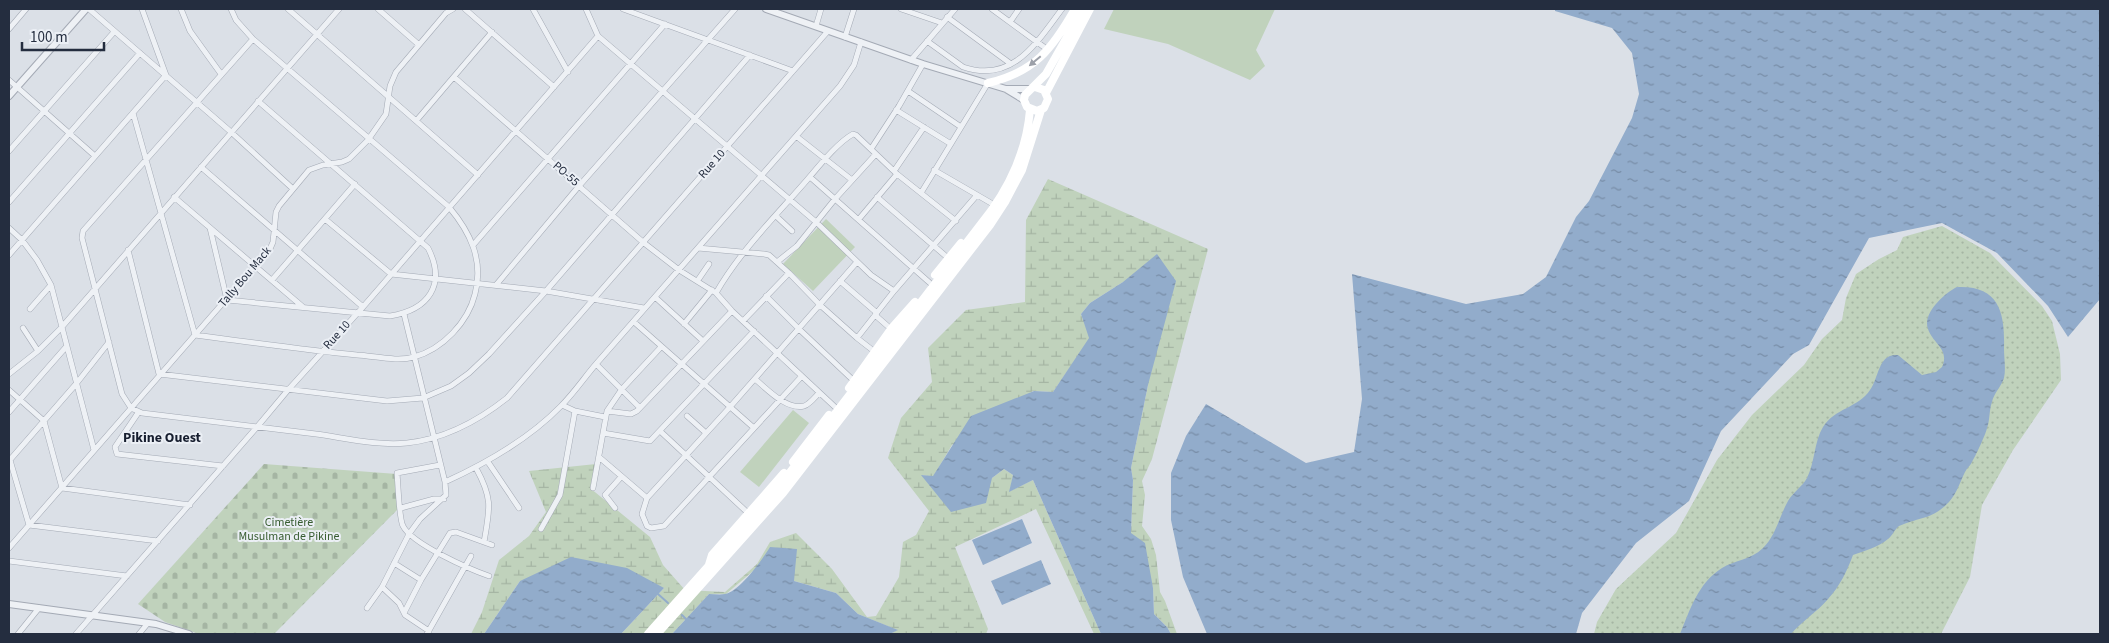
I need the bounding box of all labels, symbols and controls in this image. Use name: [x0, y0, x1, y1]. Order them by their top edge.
scale bar: [22, 20, 105, 52]
text: 100 m: [30, 27, 68, 48]
one-way arrow: [1030, 55, 1042, 67]
street label: Rue 10: [695, 146, 729, 182]
street label: PO-55: [549, 158, 583, 190]
street label: Tally Bou Mack: [215, 243, 275, 311]
street label: Rue 10: [319, 317, 355, 353]
district label: Pikine Ouest: [123, 428, 202, 448]
park label: Cimetière Musulman de Pikine: [239, 514, 340, 545]

